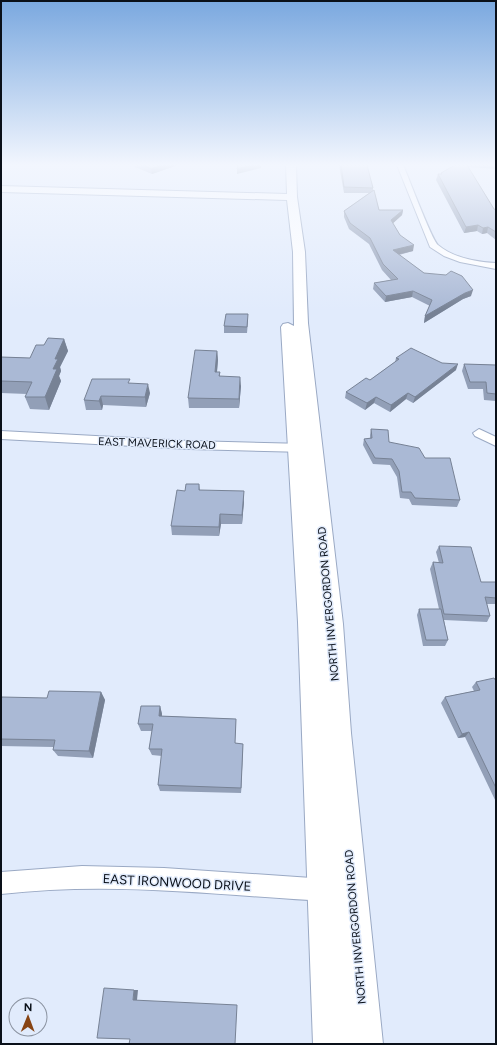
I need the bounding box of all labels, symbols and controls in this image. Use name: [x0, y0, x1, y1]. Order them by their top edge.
street label: EAST MAVERICK ROAD: [98, 435, 216, 452]
street label: NORTH INVERGORDON ROAD: [315, 526, 342, 682]
street label: NORTH INVERGORDON ROAD: [342, 849, 369, 1005]
street label: EAST IRONWOOD DRIVE: [102, 871, 252, 894]
north arrow: [8, 997, 48, 1037]
text: N: [24, 1001, 33, 1014]

